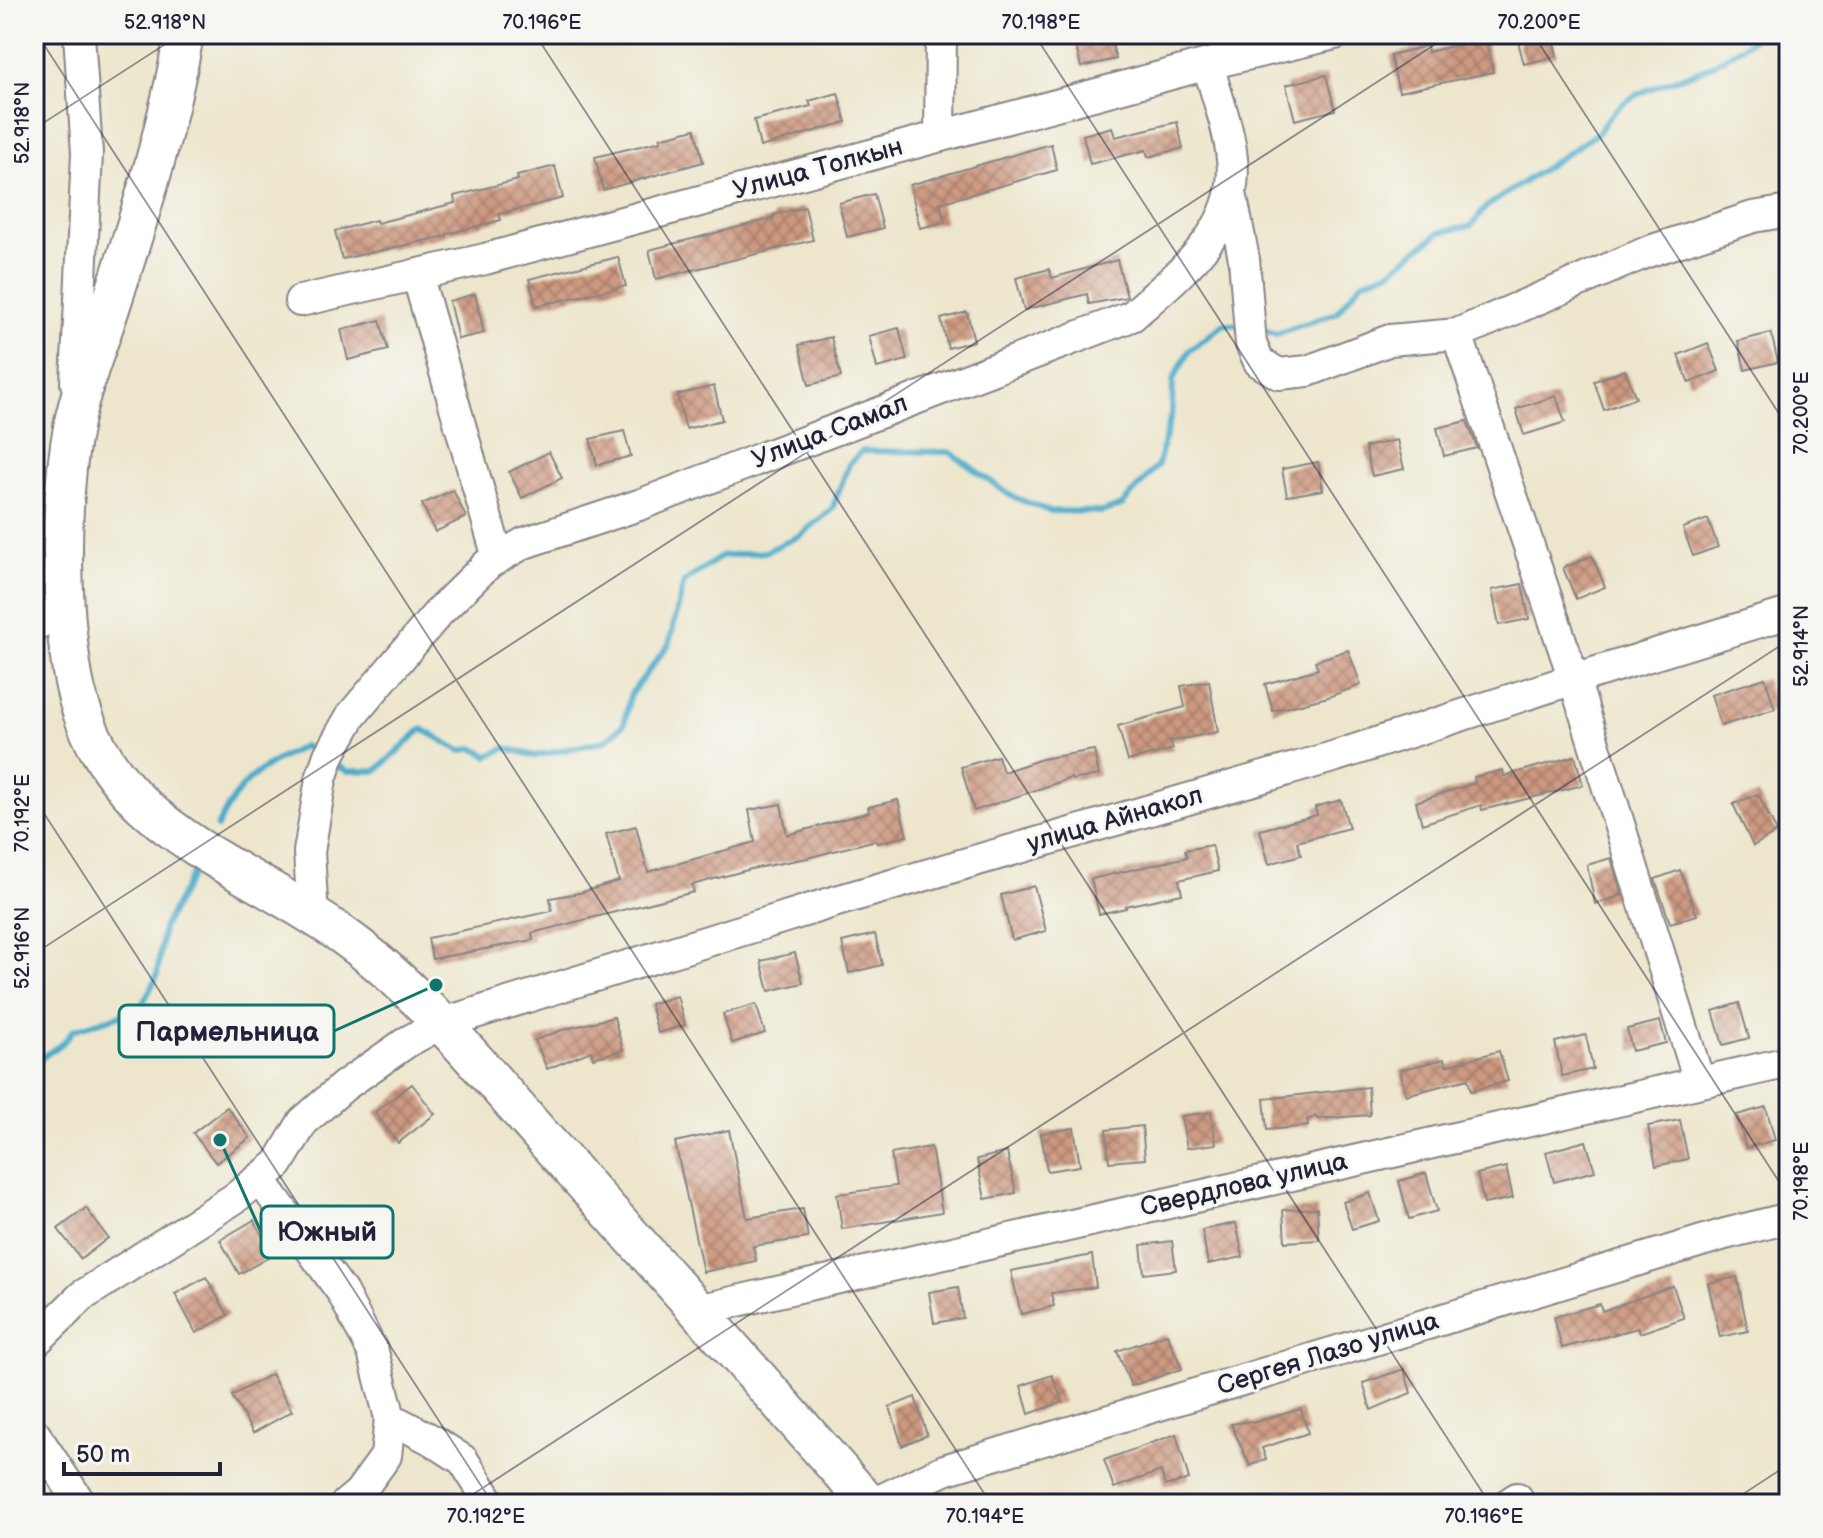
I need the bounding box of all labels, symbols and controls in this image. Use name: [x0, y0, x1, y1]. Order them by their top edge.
text: 52.918°N: [124, 11, 206, 35]
text: 70.196°E: [503, 11, 582, 35]
text: 70.198°E: [1002, 11, 1080, 35]
text: 70.200°E: [1497, 11, 1581, 35]
text: 52.918°N: [11, 82, 35, 164]
street label: Улица Толкын: [730, 131, 906, 207]
text: 70.200°E: [1790, 371, 1814, 455]
street label: Улица Самал: [748, 388, 912, 476]
text: 52.914°N: [1790, 605, 1814, 687]
text: 70.192°E: [11, 774, 35, 852]
street label: улица Айнакол: [1024, 780, 1206, 860]
text: 52.916°N: [11, 907, 35, 989]
callout: Пармельница: [119, 1005, 334, 1057]
text: Пармельница: [135, 1016, 319, 1049]
text: 70.198°E: [1790, 1142, 1814, 1220]
street label: Свердлова улица: [1137, 1146, 1351, 1224]
callout: Южный: [261, 1206, 393, 1258]
text: Южный: [277, 1216, 377, 1249]
street label: Сергея Лазо улица: [1214, 1306, 1442, 1402]
scale bar: [64, 1426, 220, 1476]
text: 50 m: [76, 1440, 130, 1469]
text: 70.192°E: [447, 1505, 525, 1529]
text: 70.194°E: [946, 1505, 1024, 1529]
text: 70.196°E: [1445, 1505, 1524, 1529]

